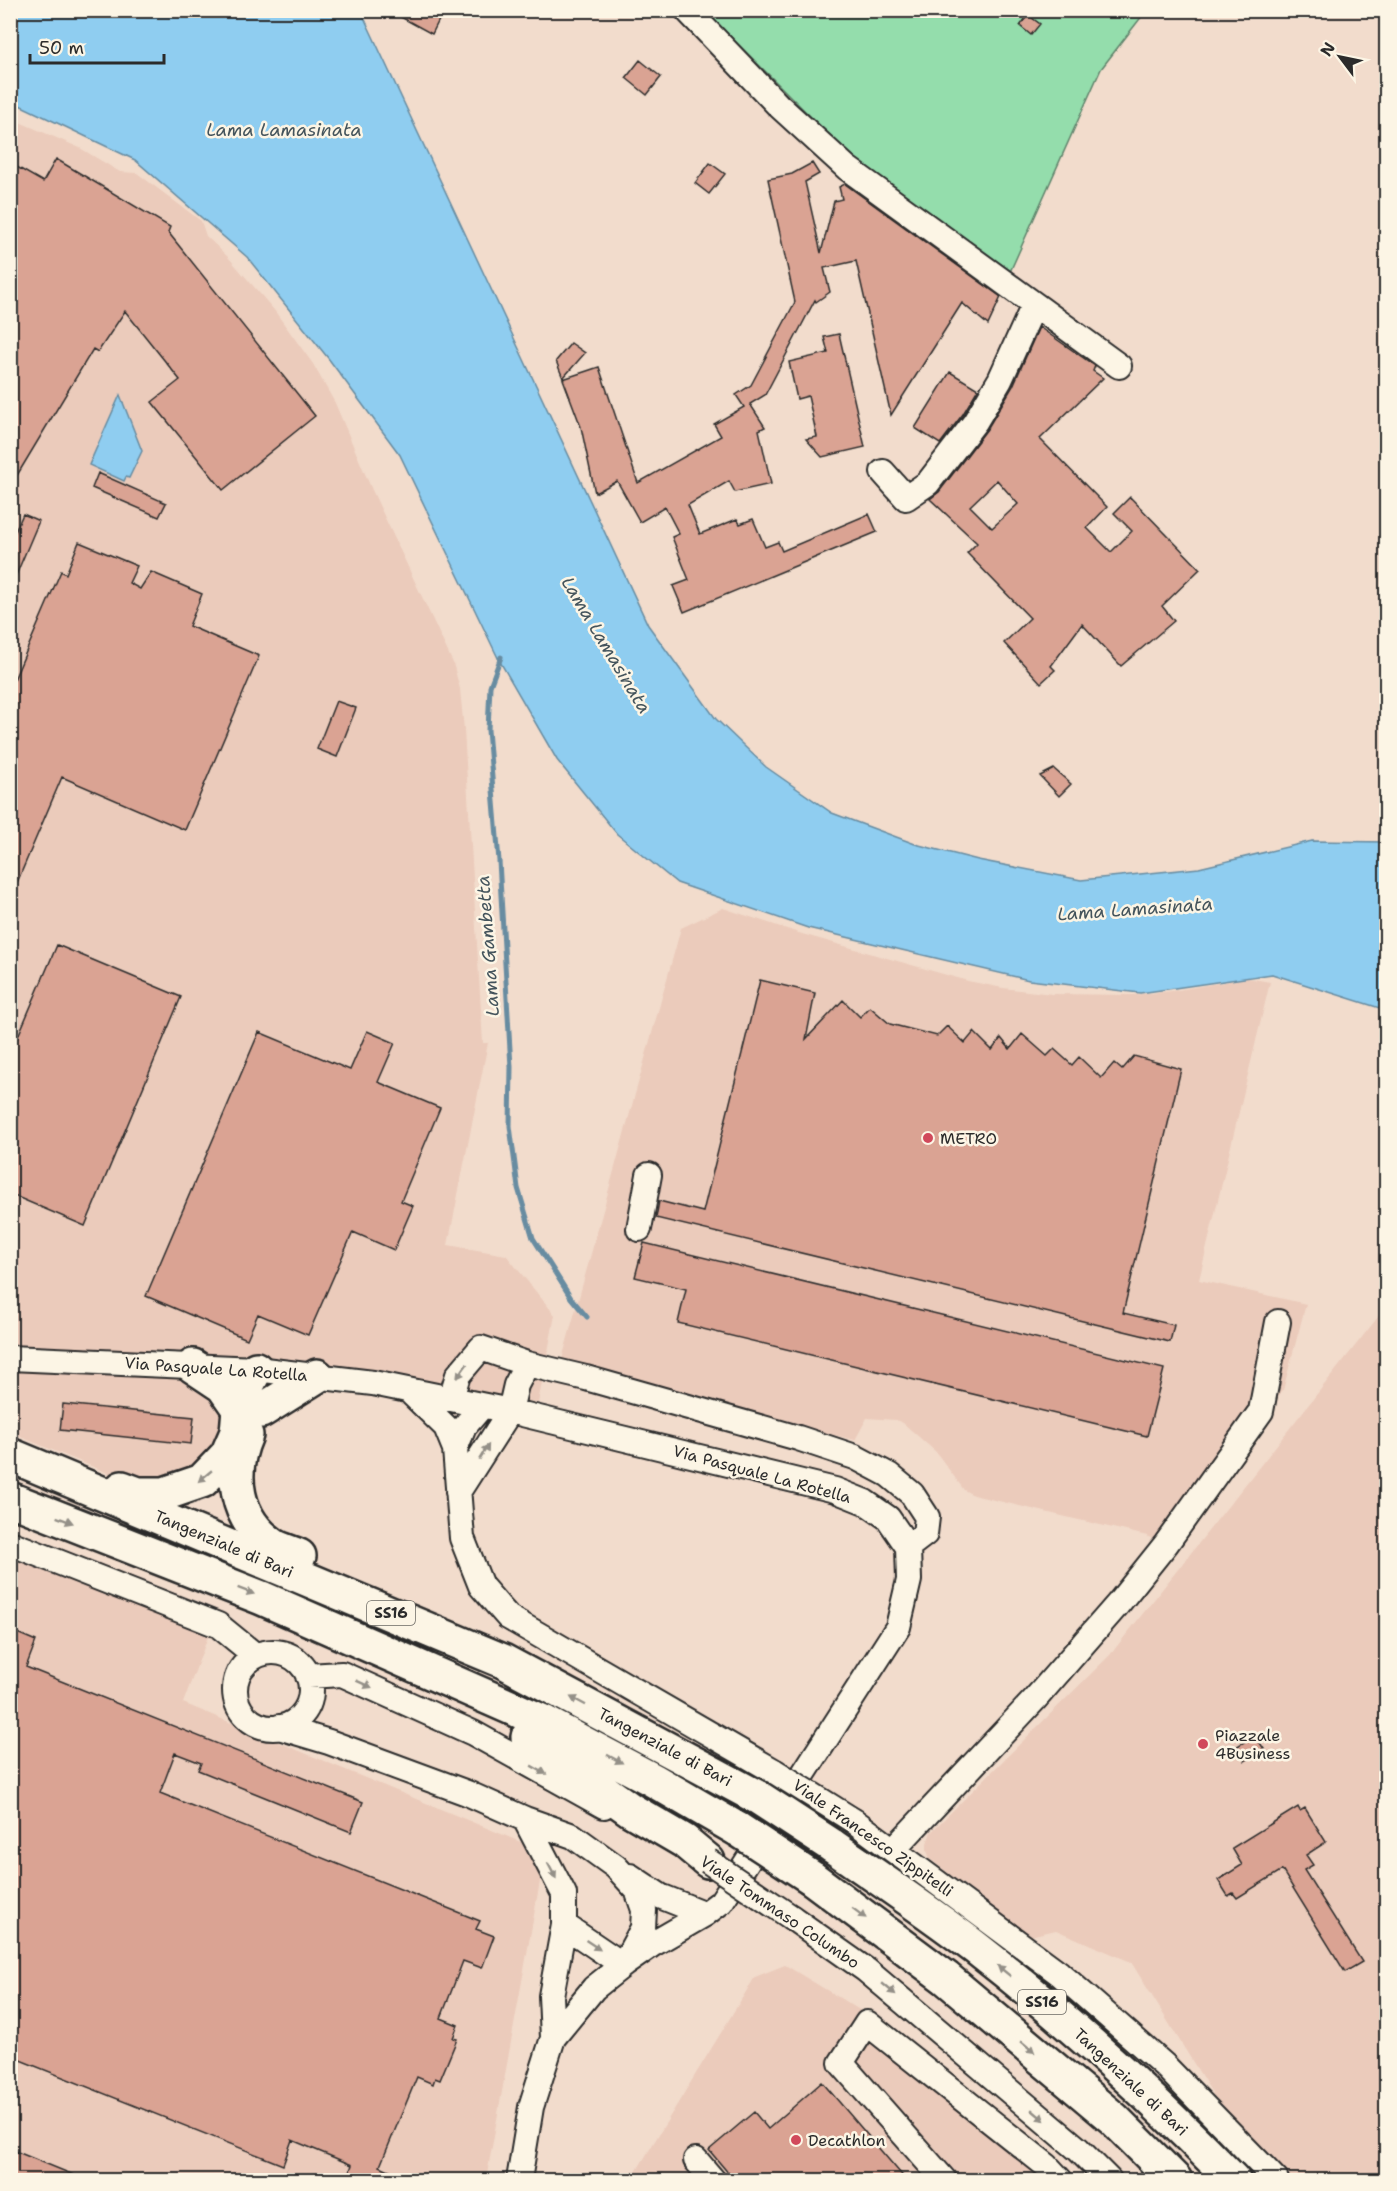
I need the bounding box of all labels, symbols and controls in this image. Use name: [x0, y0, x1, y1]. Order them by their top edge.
scale bar: [30, 27, 164, 65]
north arrow: [1310, 27, 1370, 87]
text: 50 m: [39, 36, 84, 60]
text: N: [1315, 38, 1340, 60]
water label: Lama Lamasinata: [206, 118, 362, 142]
water label: Lama Lamasinata: [556, 572, 656, 718]
water label: Lama Gambetta: [471, 875, 505, 1017]
water label: Lama Lamasinata: [1057, 892, 1213, 926]
place label: METRO: [940, 1128, 997, 1149]
marker: METRO: [921, 1131, 935, 1145]
street label: Via Pasquale La Rotella: [124, 1352, 308, 1386]
one-way arrow: [456, 1363, 468, 1379]
street label: Via Pasquale La Rotella: [671, 1440, 853, 1508]
one-way arrow: [479, 1444, 490, 1460]
one-way arrow: [197, 1470, 213, 1483]
street label: Tangenziale di Bari: [151, 1505, 297, 1583]
one-way arrow: [56, 1516, 74, 1525]
one-way arrow: [238, 1587, 256, 1597]
road number: SS16: [367, 1601, 415, 1625]
one-way arrow: [356, 1679, 373, 1688]
one-way arrow: [569, 1696, 586, 1706]
street label: Tangenziale di Bari: [594, 1703, 736, 1791]
place label: Piazzale 4Business: [1215, 1725, 1291, 1764]
marker: Piazzale 4Business: [1196, 1737, 1210, 1751]
one-way arrow: [606, 1754, 623, 1764]
one-way arrow: [531, 1765, 548, 1775]
street label: Viale Francesco Zippitelli: [789, 1774, 957, 1902]
street label: Viale Tommaso Columbo: [696, 1851, 864, 1973]
one-way arrow: [547, 1863, 557, 1880]
one-way arrow: [851, 1906, 866, 1918]
one-way arrow: [585, 1939, 601, 1951]
one-way arrow: [996, 1964, 1012, 1977]
one-way arrow: [881, 1982, 896, 1995]
road number: SS16: [1018, 1990, 1066, 2014]
street label: Tangenziale di Bari: [1069, 2024, 1193, 2140]
one-way arrow: [1020, 2040, 1035, 2053]
one-way arrow: [1030, 2108, 1045, 2121]
place label: Decathlon: [808, 2130, 886, 2151]
marker: Decathlon: [789, 2133, 803, 2147]

